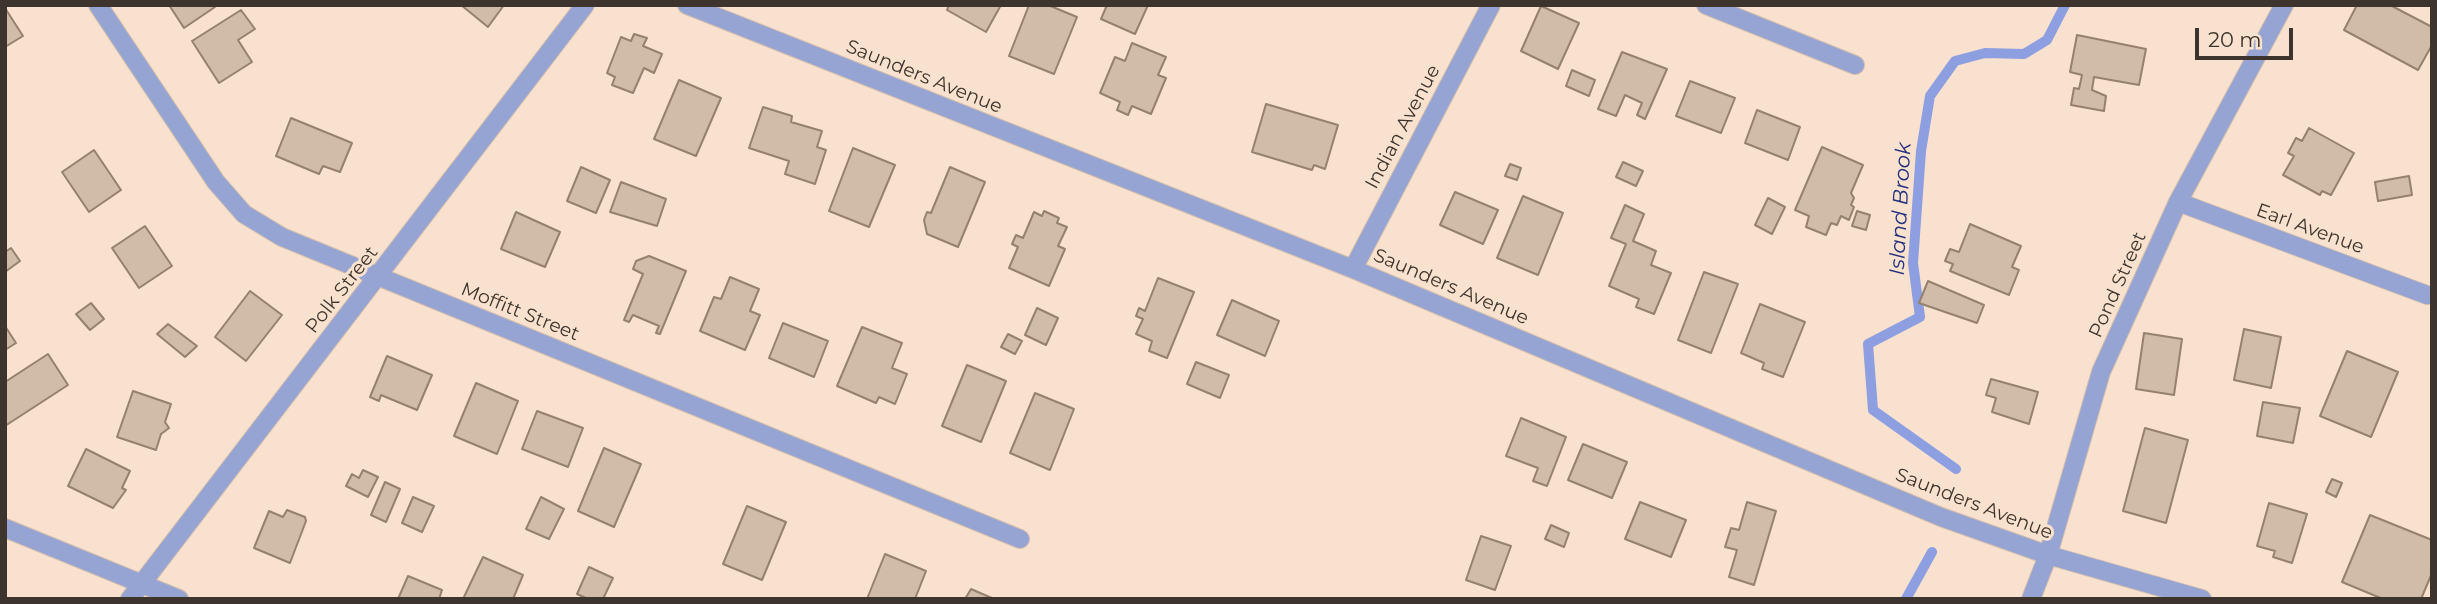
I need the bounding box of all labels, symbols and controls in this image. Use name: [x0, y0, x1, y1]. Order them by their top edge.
scale bar: [2199, 14, 2297, 58]
text: 20 m: [2208, 27, 2262, 52]
street label: Saunders Avenue: [843, 35, 1005, 119]
street label: Indian Avenue: [1361, 61, 1445, 193]
water label: Island Brook: [1885, 142, 1917, 276]
street label: Earl Avenue: [2253, 199, 2367, 259]
street label: Pond Street: [2085, 229, 2151, 341]
street label: Polk Street: [301, 242, 383, 338]
street label: Saunders Avenue: [1370, 244, 1532, 330]
street label: Moffitt Street: [457, 278, 583, 346]
street label: Saunders Avenue: [1892, 464, 2056, 544]

